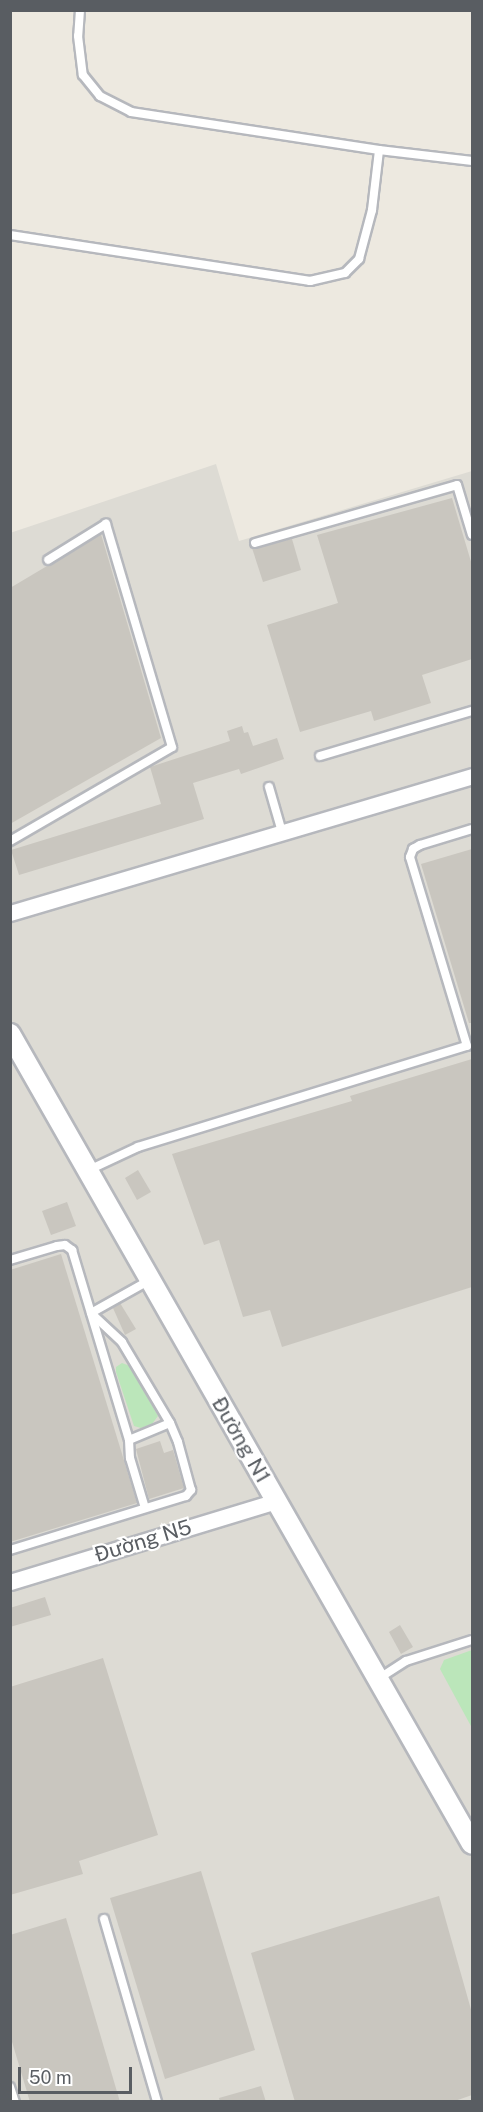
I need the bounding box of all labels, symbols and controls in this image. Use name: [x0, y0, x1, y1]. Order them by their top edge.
street label: Đường N1: [206, 1392, 276, 1488]
street label: Đường N5: [91, 1514, 195, 1568]
scale bar: [21, 2055, 135, 2093]
text: 50 m: [29, 2067, 72, 2088]

